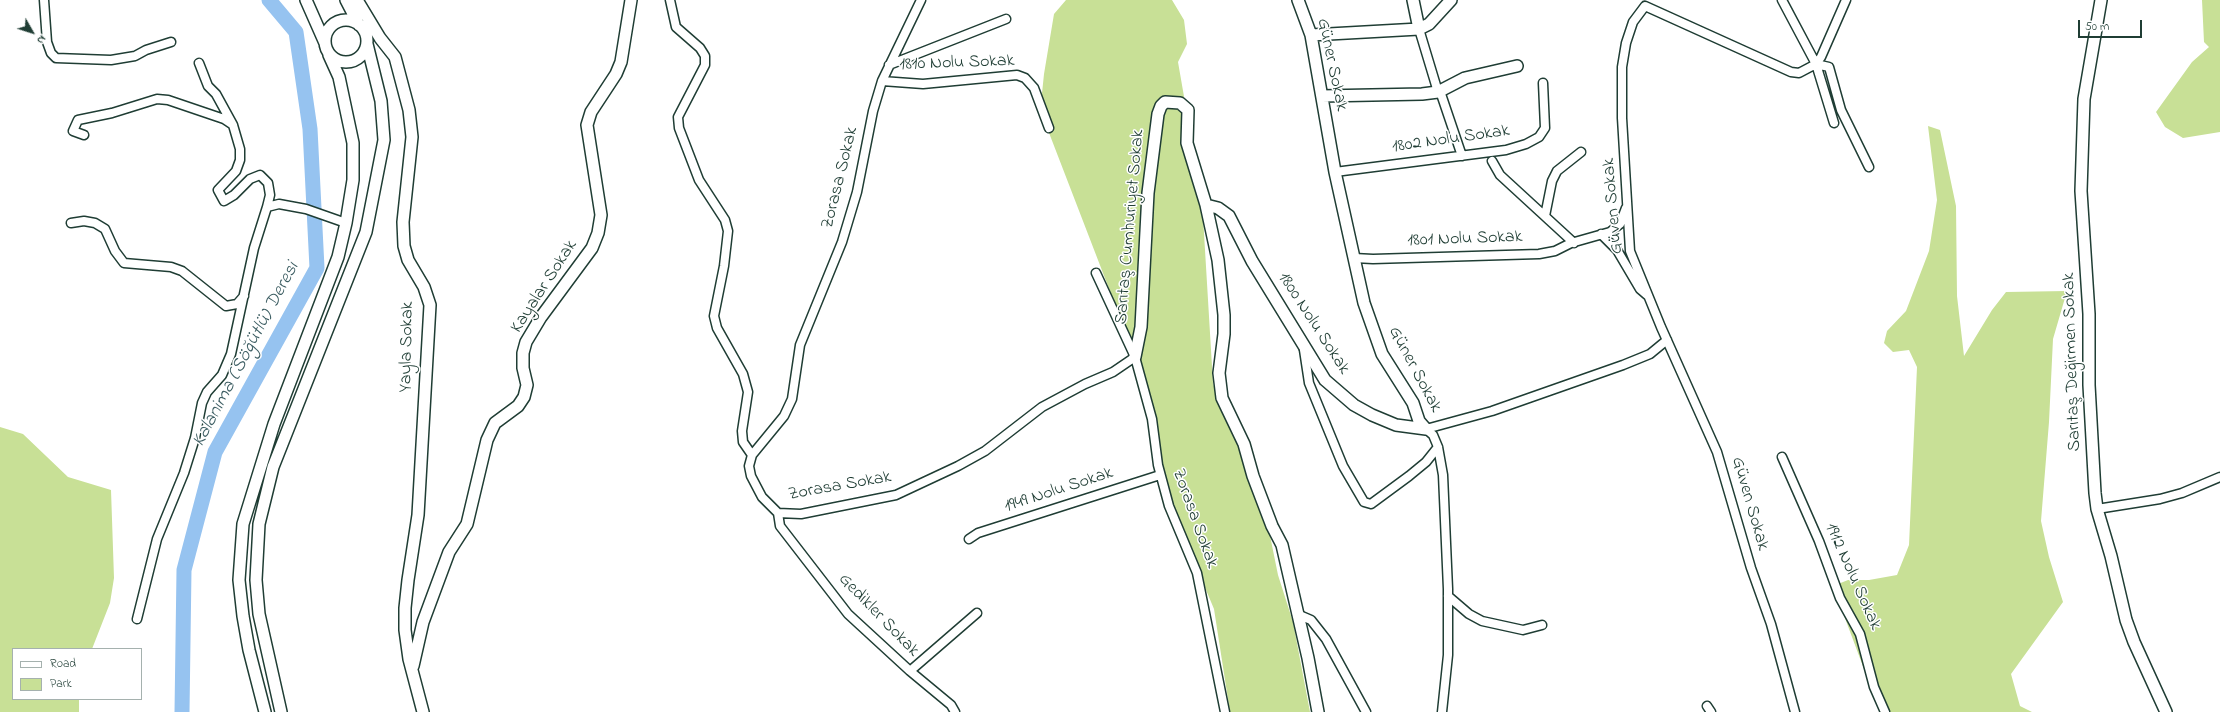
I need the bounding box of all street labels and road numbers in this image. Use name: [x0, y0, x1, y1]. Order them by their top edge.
street label: Güner Sokak: [1311, 17, 1351, 113]
street label: 1810 Nolu Sokak: [899, 51, 1015, 77]
street label: 1802 Nolu Sokak: [1391, 121, 1511, 159]
street label: Zorasa Sokak: [818, 125, 864, 231]
street label: Sarıtaş Cumhuriyet Sokak: [1112, 129, 1150, 325]
street label: Güven Sokak: [1599, 157, 1629, 255]
street label: 1801 Nolu Sokak: [1407, 227, 1523, 253]
street label: Kayalar Sokak: [507, 236, 583, 338]
street label: 1800 Nolu Sokak: [1272, 269, 1354, 379]
street label: Sarıtaş Değirmen Sokak: [2059, 272, 2087, 452]
street label: Yayla Sokak: [396, 301, 420, 393]
street label: Güner Sokak: [1382, 323, 1446, 417]
street label: Güven Sokak: [1725, 455, 1773, 553]
street label: 1949 Nolu Sokak: [1002, 463, 1116, 519]
street label: Zorasa Sokak: [1166, 466, 1222, 572]
street label: Zorasa Sokak: [787, 467, 893, 507]
street label: 1912 Nolu Sokak: [1819, 520, 1885, 634]
street label: Gedikler Sokak: [833, 570, 923, 662]

